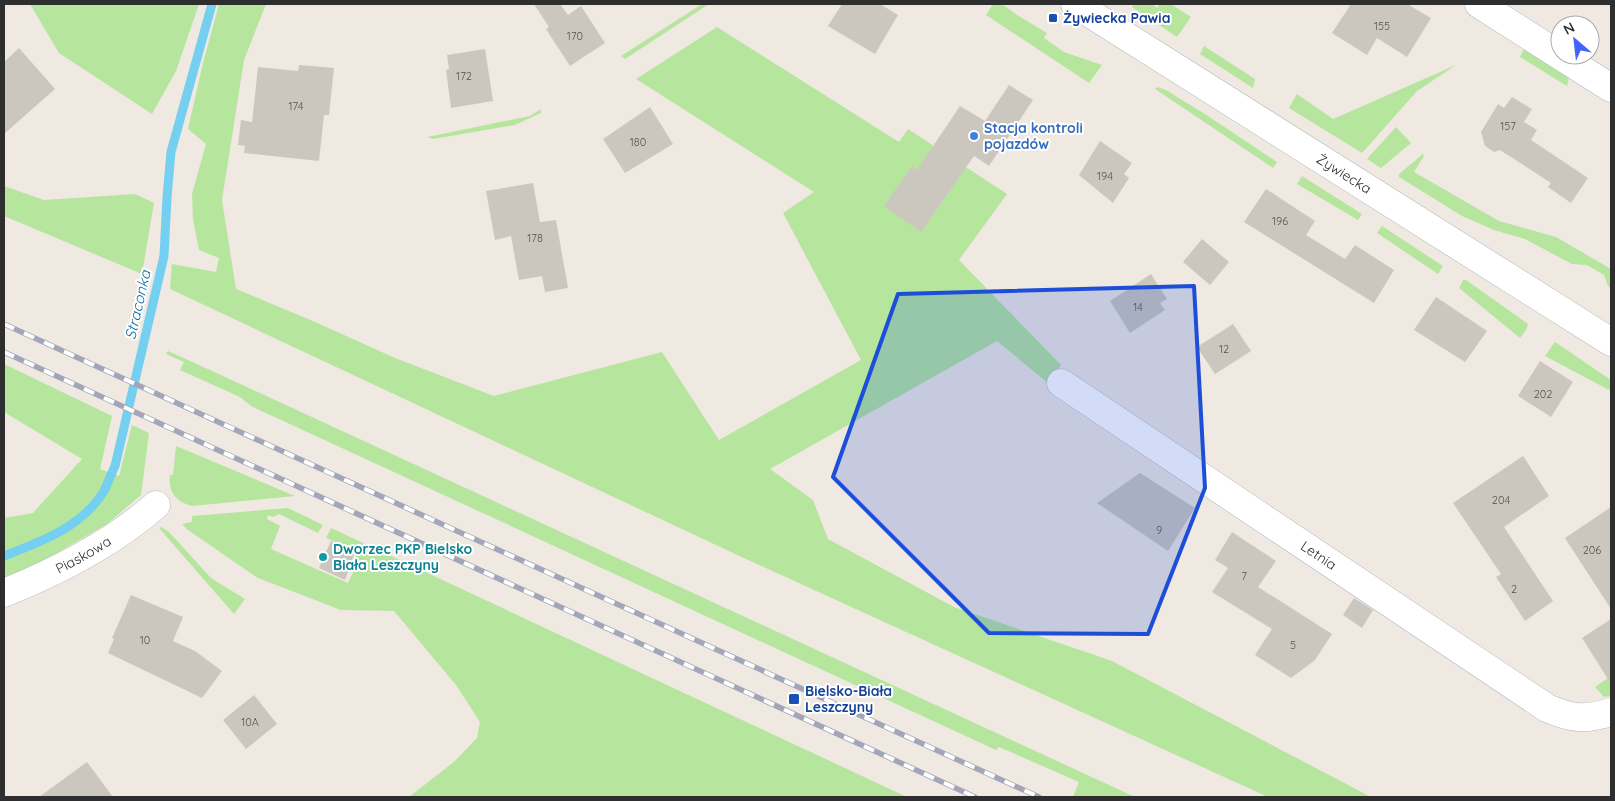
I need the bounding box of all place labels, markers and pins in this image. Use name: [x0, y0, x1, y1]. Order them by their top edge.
place label: Żywiecka Pawia: [1063, 9, 1170, 27]
marker: Żywiecka Pawia: [1047, 12, 1059, 24]
place label: Stacja kontroli pojazdów: [984, 119, 1083, 153]
marker: Stacja kontroli pojazdów: [968, 130, 980, 142]
place label: Dworzec PKP Bielsko Biała Leszczyny: [333, 540, 473, 574]
marker: Dworzec PKP Bielsko Biała Leszczyny: [317, 551, 329, 563]
place label: Bielsko-Biała Leszczyny: [805, 682, 892, 716]
marker: Bielsko-Biała Leszczyny: [787, 692, 801, 706]

